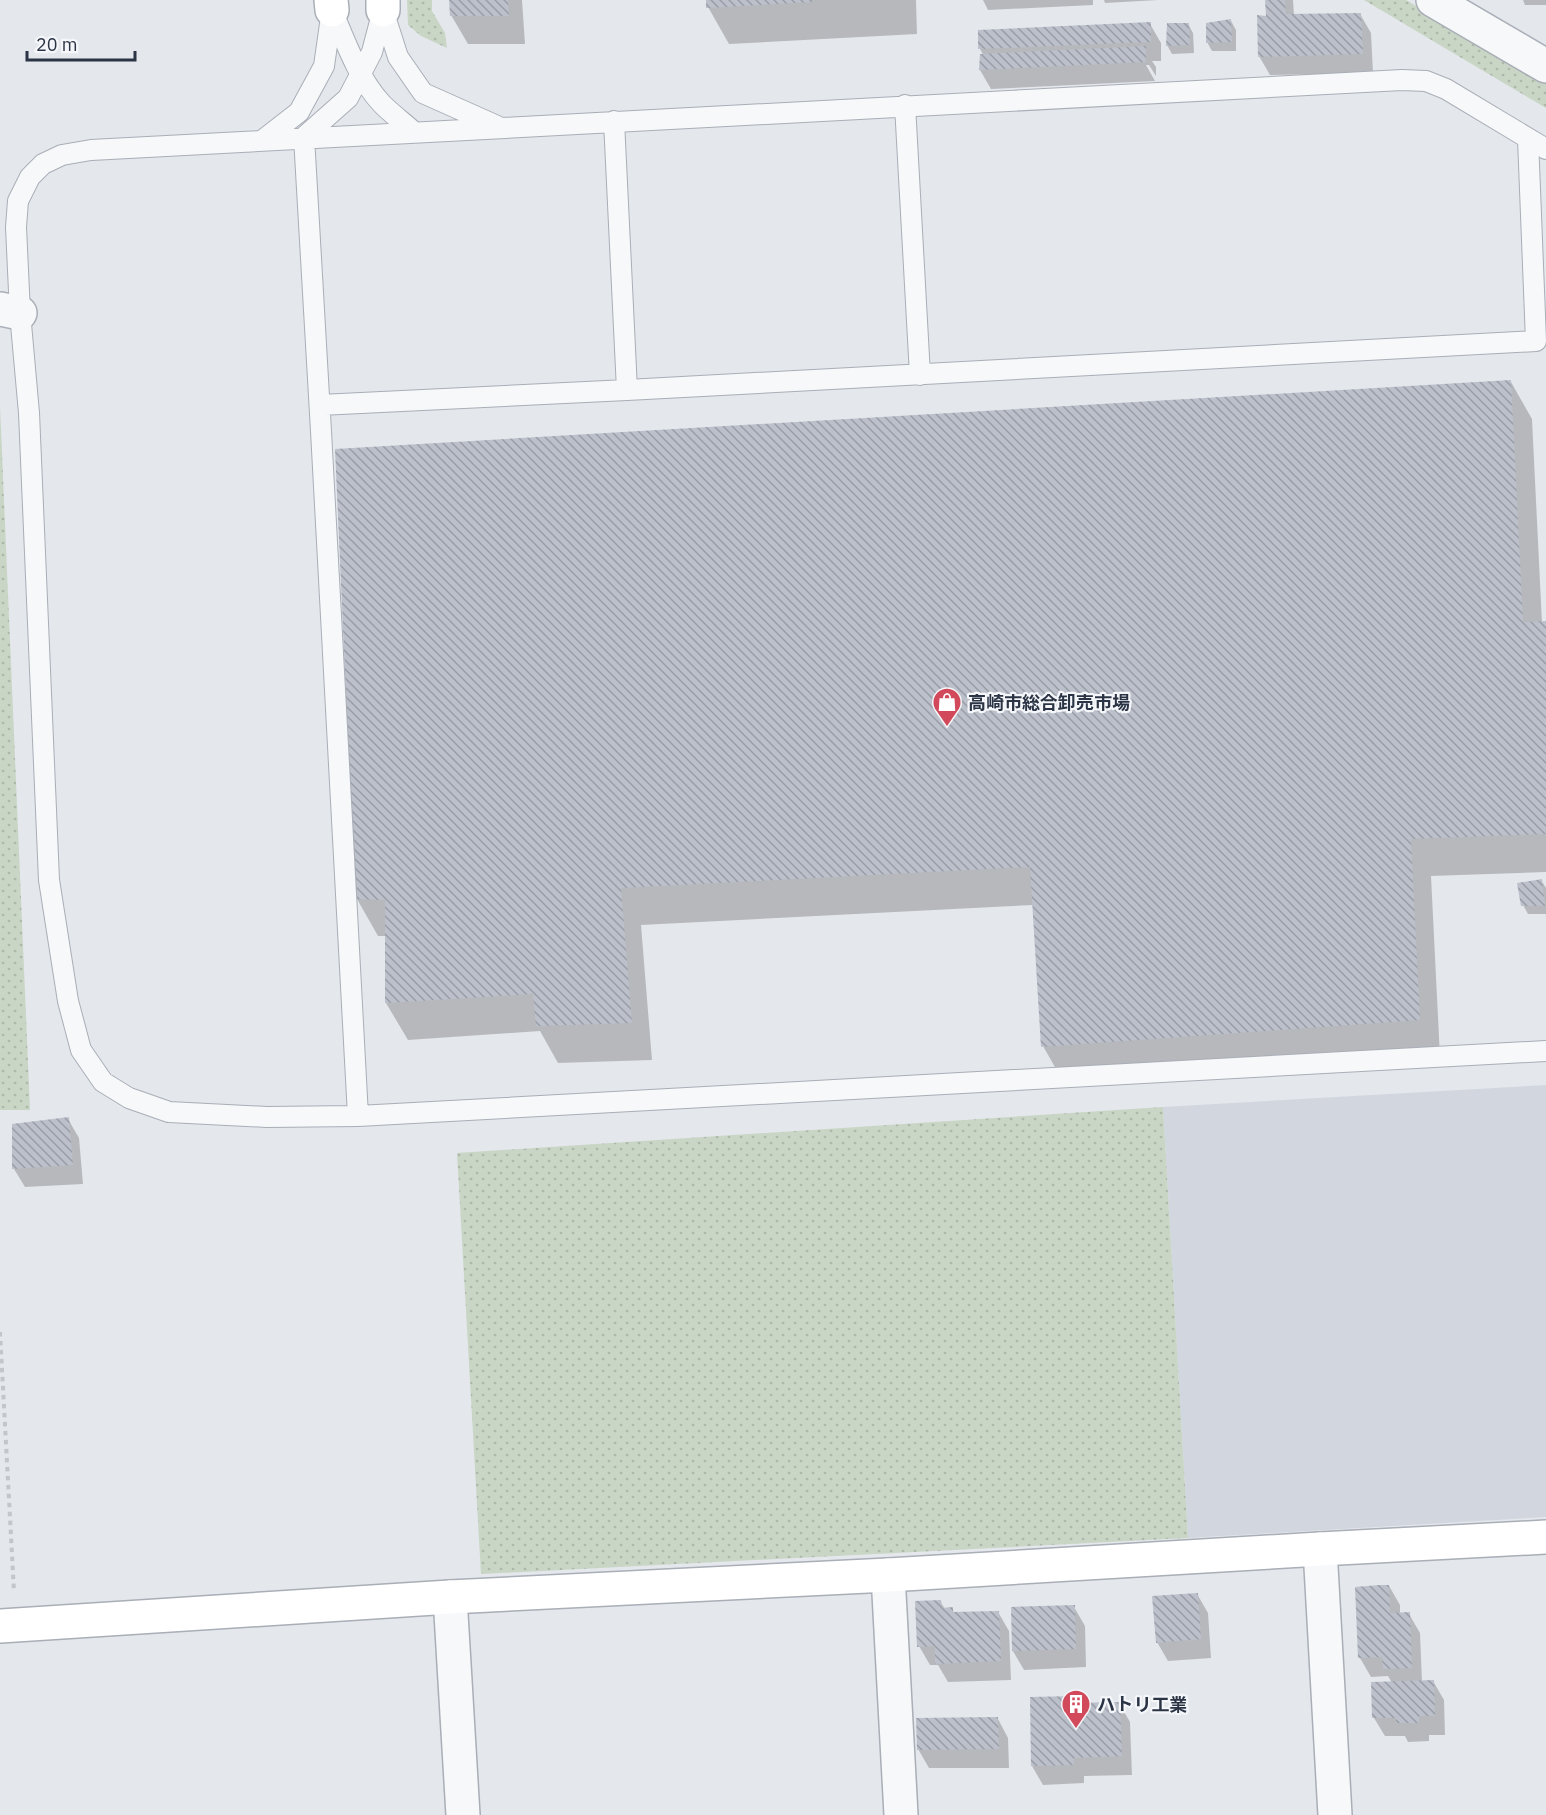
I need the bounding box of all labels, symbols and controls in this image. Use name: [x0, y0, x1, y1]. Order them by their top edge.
scale bar: [27, 24, 135, 62]
text: 20 m: [36, 33, 78, 56]
shop icon: 高崎市総合卸売市場: [931, 686, 963, 728]
place label: 高崎市総合卸売市場: [968, 691, 1130, 714]
building icon: ハトリ工業: [1060, 1688, 1092, 1730]
place label: ハトリ工業: [1097, 1693, 1188, 1716]

